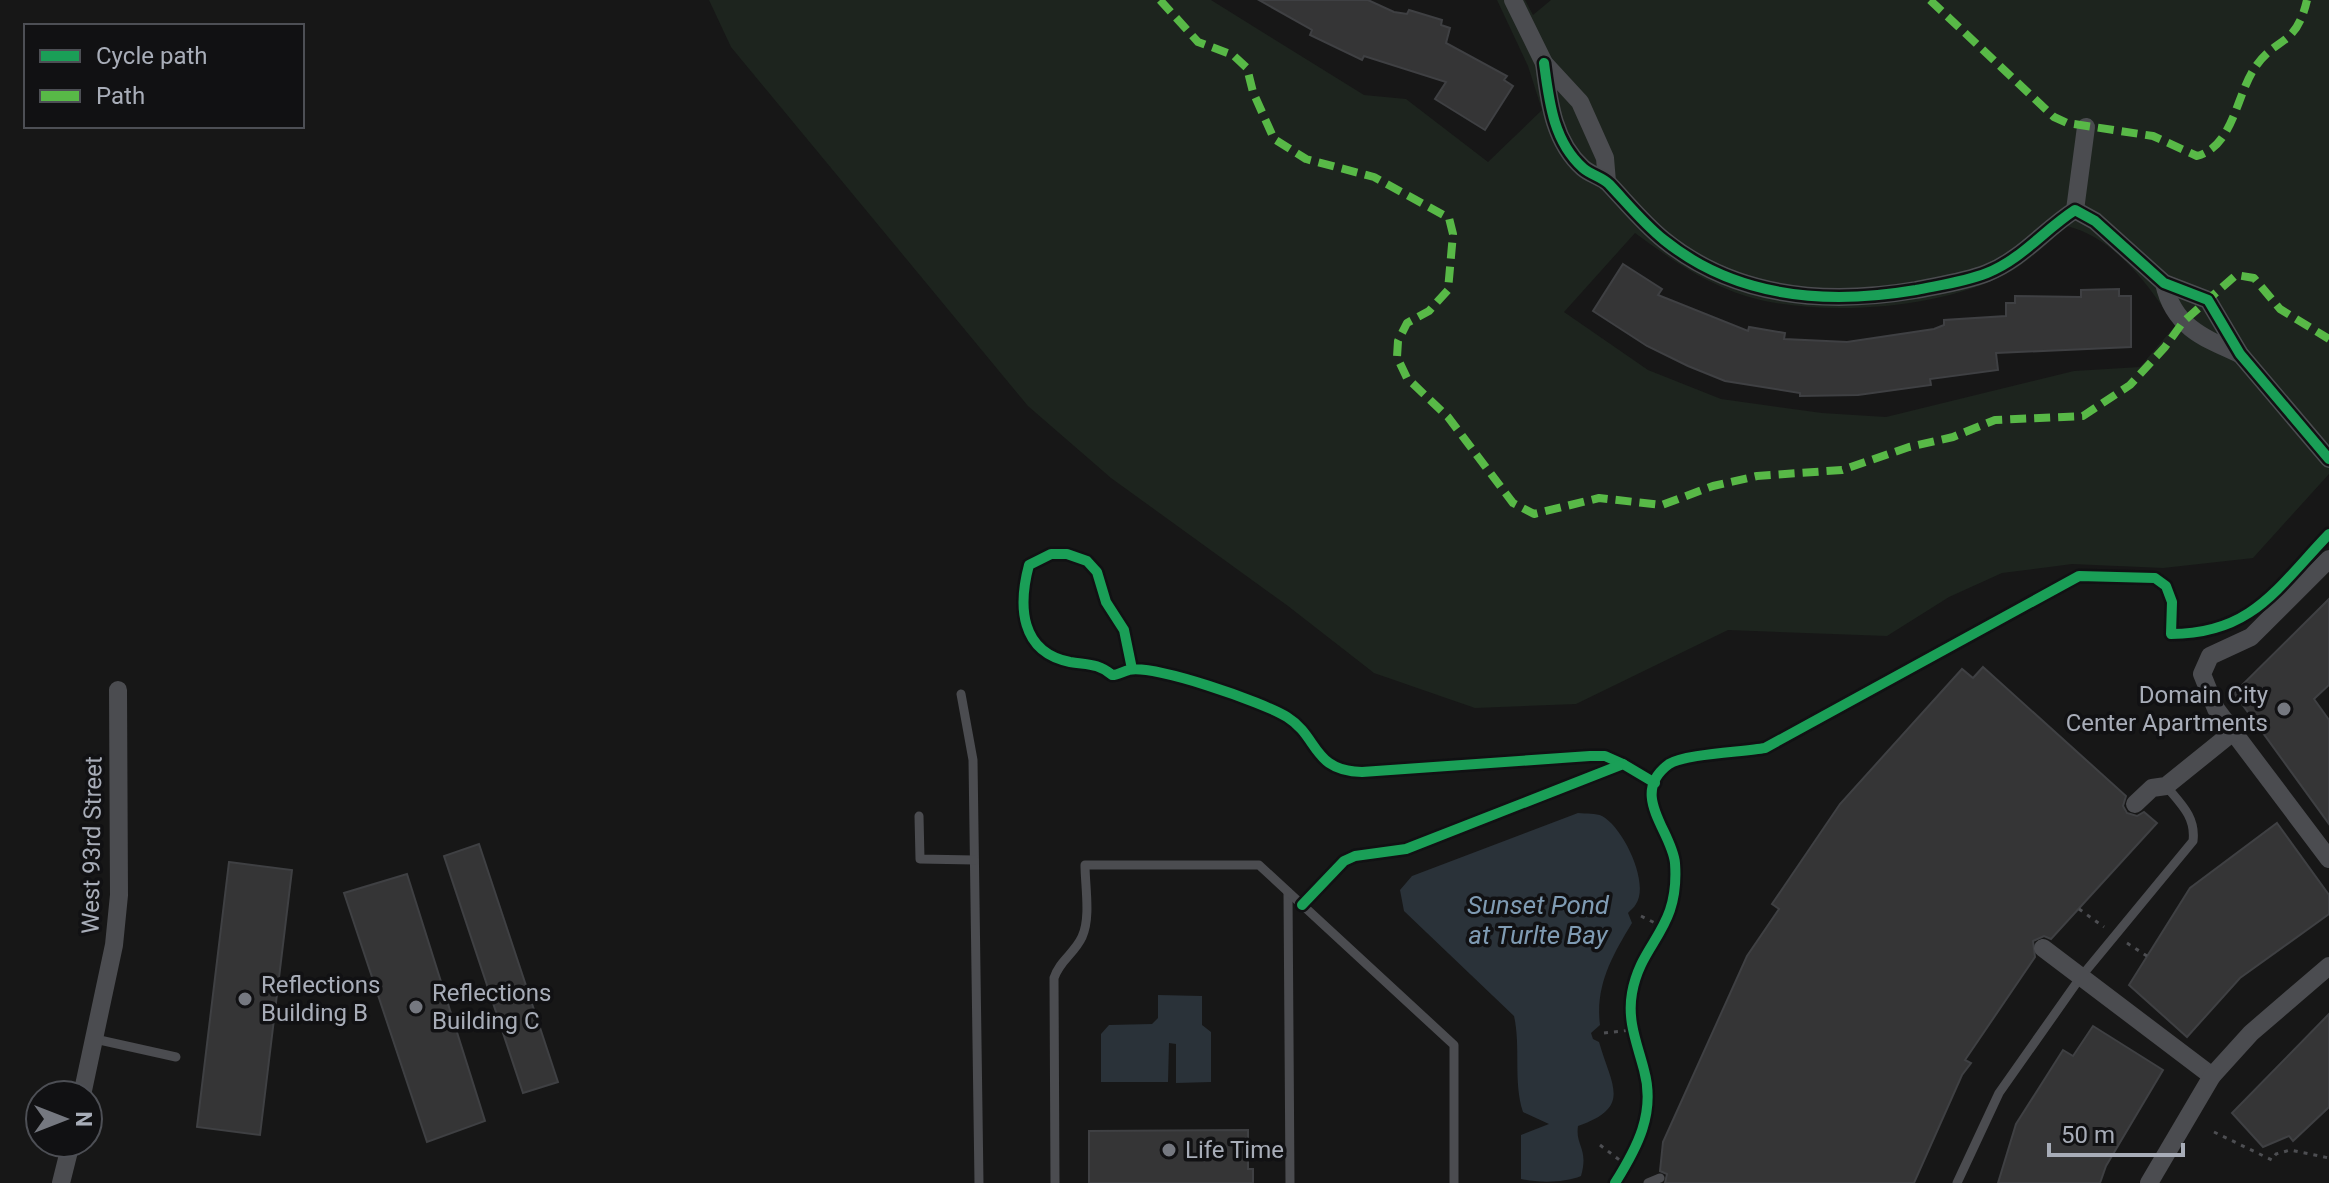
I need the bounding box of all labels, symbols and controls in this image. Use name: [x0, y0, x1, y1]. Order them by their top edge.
legend: [24, 24, 304, 128]
text: Cycle path: [96, 42, 208, 70]
text: Path: [96, 82, 145, 110]
place label: Domain City Center Apartments: [2066, 681, 2269, 737]
marker: Domain City Center Apartments: [2275, 700, 2293, 718]
street label: West 93rd Street: [76, 756, 108, 934]
water label: Sunset Pond at Turlte Bay: [1467, 890, 1610, 950]
place label: Reflections Building B: [261, 971, 380, 1027]
place label: Reflections Building C: [432, 979, 551, 1035]
marker: Reflections Building B: [236, 990, 254, 1008]
marker: Reflections Building C: [407, 998, 425, 1016]
north arrow: [24, 1079, 104, 1159]
scale bar: [2049, 1107, 2183, 1157]
text: N: [71, 1111, 96, 1127]
text: 50 m: [2061, 1121, 2115, 1149]
place label: Life Time: [1185, 1136, 1284, 1164]
marker: Life Time: [1160, 1141, 1178, 1159]

